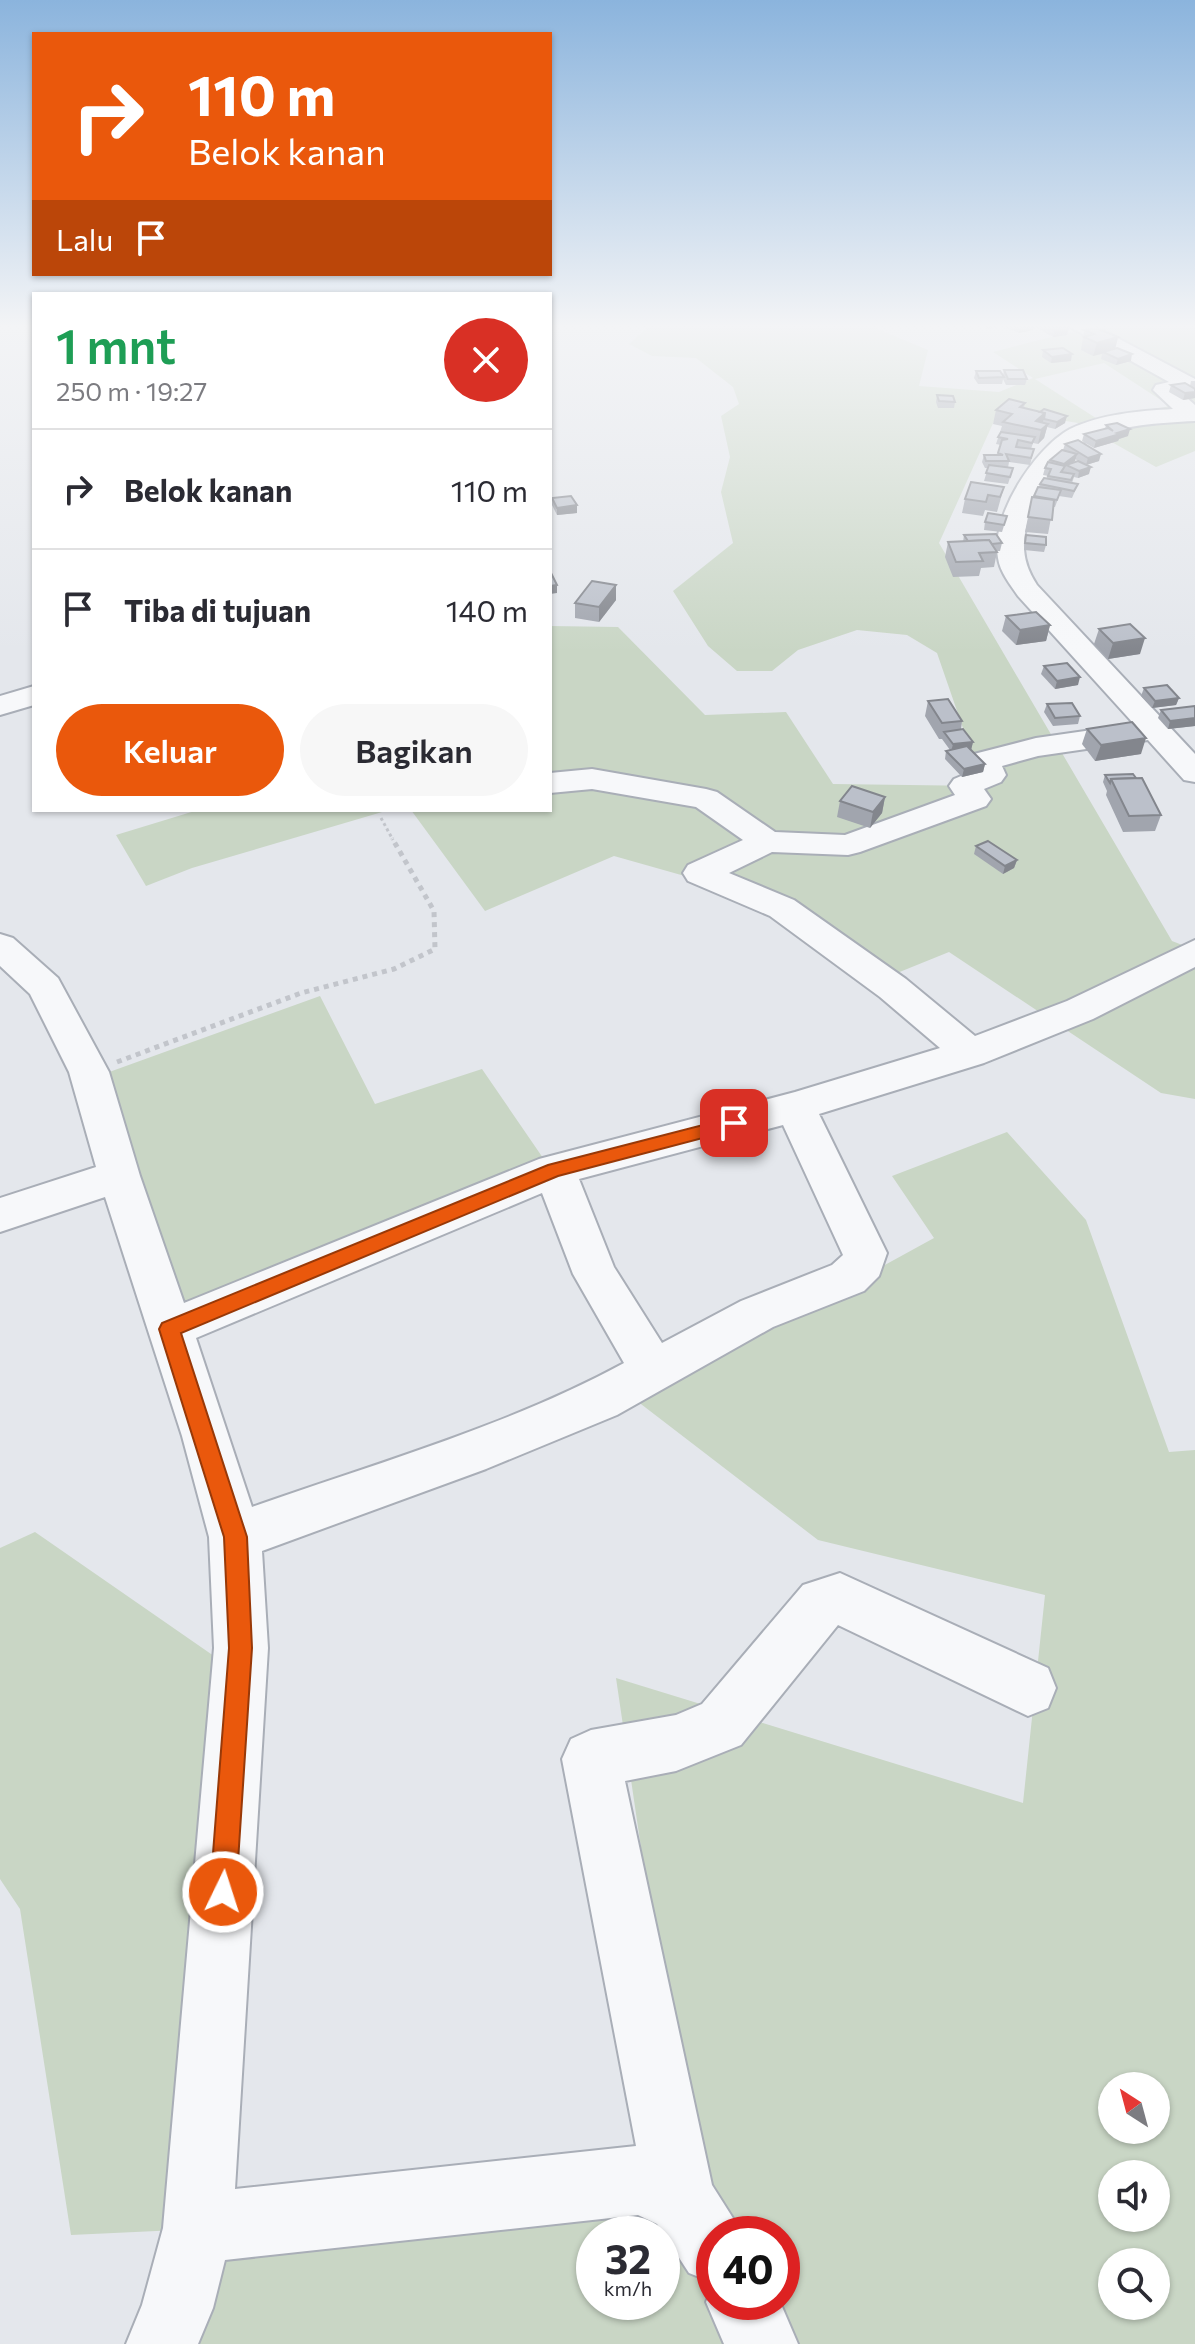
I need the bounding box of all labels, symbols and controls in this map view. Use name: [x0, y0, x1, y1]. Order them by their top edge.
text: 110 m: [188, 59, 335, 128]
icon: right: [56, 64, 160, 168]
text: Belok kanan: [188, 128, 386, 172]
icon: arrive: [129, 216, 173, 260]
text: Lalu: [56, 220, 113, 257]
text: 1 mnt: [56, 315, 176, 374]
button: close: [444, 318, 528, 402]
text: 250 m · 19:27: [56, 375, 207, 406]
icon: right: [56, 467, 100, 511]
text: Belok kanan: [124, 471, 292, 508]
text: 110 m: [451, 471, 528, 508]
icon: arrive: [56, 587, 100, 631]
text: Tiba di tujuan: [124, 591, 311, 628]
text: 140 m: [446, 591, 528, 628]
button: Keluar: [56, 704, 284, 796]
button: Bagikan: [300, 704, 528, 796]
pin: [700, 1089, 768, 1157]
icon: arrive: [712, 1101, 756, 1145]
position arrow: [181, 1850, 265, 1934]
north arrow: [1098, 2072, 1170, 2144]
map controls: [1098, 2072, 1170, 2320]
button: sound: [1098, 2160, 1170, 2232]
speed limit sign: 40: [696, 2216, 800, 2320]
text: 32: [605, 2233, 651, 2282]
button: search: [1098, 2248, 1170, 2320]
text: km/h: [604, 2276, 652, 2300]

